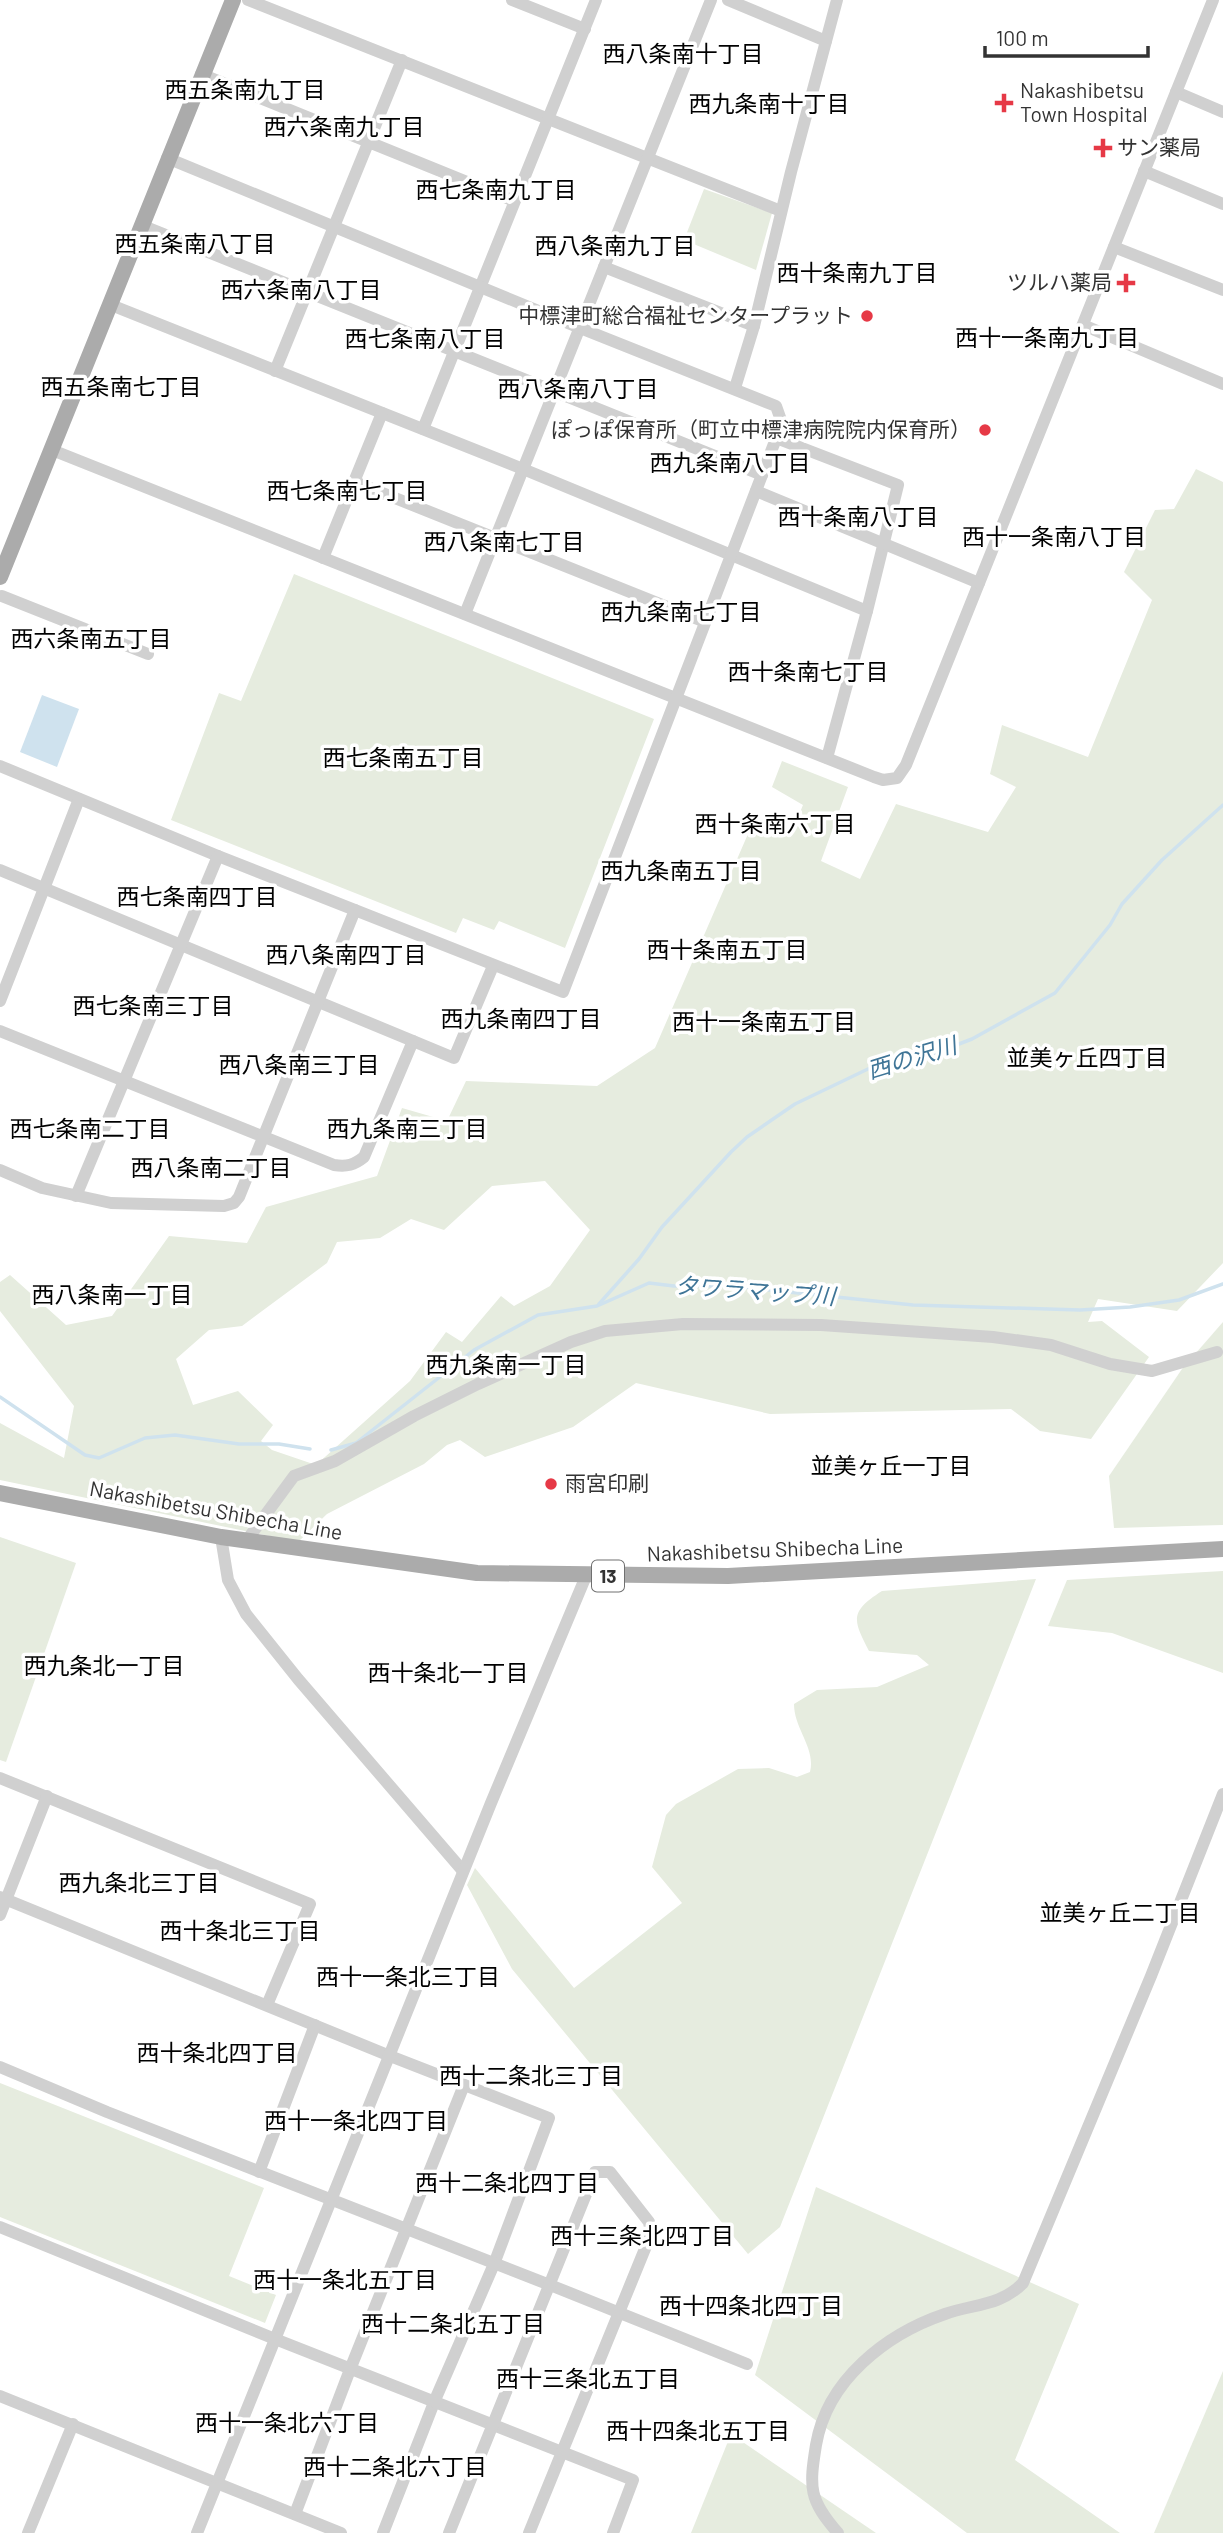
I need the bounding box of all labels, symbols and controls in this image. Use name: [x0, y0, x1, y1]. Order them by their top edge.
scale bar: [985, 14, 1148, 58]
text: 100 m: [996, 25, 1049, 50]
district label: 西八条南十丁目: [603, 39, 764, 67]
district label: 西五条南九丁目: [165, 75, 326, 103]
place label: Nakashibetsu Town Hospital: [1020, 77, 1148, 126]
district label: 西九条南十丁目: [689, 89, 850, 117]
marker: Nakashibetsu Town Hospital: [994, 93, 1014, 113]
district label: 西六条南九丁目: [264, 112, 425, 140]
place label: サン薬局: [1117, 134, 1201, 159]
marker: サン薬局: [1095, 140, 1111, 156]
district label: 西七条南九丁目: [416, 175, 577, 203]
district label: 西五条南八丁目: [115, 229, 276, 257]
district label: 西八条南九丁目: [535, 231, 696, 259]
district label: 西十条南九丁目: [777, 258, 938, 286]
place label: ツルハ薬局: [1007, 269, 1112, 294]
district label: 西六条南八丁目: [221, 275, 382, 303]
marker: ツルハ薬局: [1118, 275, 1134, 291]
place label: 中標津町総合福祉センタープラット: [518, 302, 853, 327]
marker: 中標津町総合福祉センタープラット: [859, 308, 875, 324]
district label: 西十一条南九丁目: [955, 323, 1139, 351]
district label: 西七条南八丁目: [345, 324, 506, 352]
district label: 西五条南七丁目: [41, 372, 202, 400]
district label: 西八条南八丁目: [498, 374, 659, 402]
place label: ぽっぽ保育所（町立中標津病院院内保育所）: [551, 416, 971, 441]
marker: ぽっぽ保育所（町立中標津病院院内保育所）: [977, 422, 993, 438]
district label: 西九条南八丁目: [650, 448, 811, 476]
district label: 西七条南七丁目: [267, 476, 428, 504]
district label: 西十条南八丁目: [778, 502, 939, 530]
district label: 西十一条南八丁目: [962, 522, 1146, 550]
district label: 西八条南七丁目: [424, 527, 585, 555]
district label: 西九条南七丁目: [601, 597, 762, 625]
district label: 西六条南五丁目: [11, 624, 172, 652]
district label: 西十条南七丁目: [728, 657, 889, 685]
district label: 西七条南五丁目: [323, 743, 484, 771]
district label: 西十条南六丁目: [695, 809, 856, 837]
district label: 西九条南五丁目: [601, 856, 762, 884]
district label: 西七条南四丁目: [117, 882, 278, 910]
district label: 西十条南五丁目: [647, 935, 808, 963]
district label: 西八条南四丁目: [266, 940, 427, 968]
district label: 西七条南三丁目: [73, 991, 234, 1019]
district label: 西九条南四丁目: [441, 1004, 602, 1032]
district label: 西十一条南五丁目: [672, 1007, 856, 1035]
water label: 西の沢川: [864, 1029, 963, 1084]
district label: 並美ヶ丘四丁目: [1007, 1043, 1168, 1071]
district label: 西八条南三丁目: [219, 1050, 380, 1078]
district label: 西七条南二丁目: [10, 1114, 171, 1142]
district label: 西九条南三丁目: [327, 1114, 488, 1142]
district label: 西八条南二丁目: [131, 1153, 292, 1181]
water label: タワラマップ川: [674, 1270, 839, 1310]
district label: 西八条南一丁目: [32, 1280, 193, 1308]
district label: 西九条南一丁目: [426, 1350, 587, 1378]
district label: 並美ヶ丘一丁目: [811, 1451, 972, 1479]
place label: 雨宮印刷: [565, 1470, 649, 1495]
street label: Nakashibetsu Shibecha Line: [88, 1475, 345, 1544]
marker: 雨宮印刷: [543, 1476, 559, 1492]
street label: Nakashibetsu Shibecha Line: [646, 1532, 904, 1565]
road number: 13: [592, 1560, 624, 1592]
district label: 西九条北一丁目: [24, 1651, 185, 1679]
district label: 西十条北一丁目: [368, 1658, 529, 1686]
district label: 西九条北三丁目: [59, 1868, 220, 1896]
district label: 並美ヶ丘二丁目: [1040, 1898, 1201, 1926]
district label: 西十条北三丁目: [160, 1916, 321, 1944]
district label: 西十一条北三丁目: [316, 1962, 500, 1990]
district label: 西十条北四丁目: [137, 2038, 298, 2066]
district label: 西十二条北三丁目: [439, 2061, 623, 2089]
district label: 西十一条北四丁目: [264, 2106, 448, 2134]
district label: 西十二条北四丁目: [415, 2168, 599, 2196]
district label: 西十三条北四丁目: [550, 2221, 734, 2249]
district label: 西十一条北五丁目: [253, 2265, 437, 2293]
district label: 西十四条北四丁目: [659, 2291, 843, 2319]
district label: 西十二条北五丁目: [361, 2309, 545, 2337]
district label: 西十三条北五丁目: [496, 2364, 680, 2392]
district label: 西十一条北六丁目: [195, 2408, 379, 2436]
district label: 西十四条北五丁目: [606, 2416, 790, 2444]
district label: 西十二条北六丁目: [303, 2452, 487, 2480]

